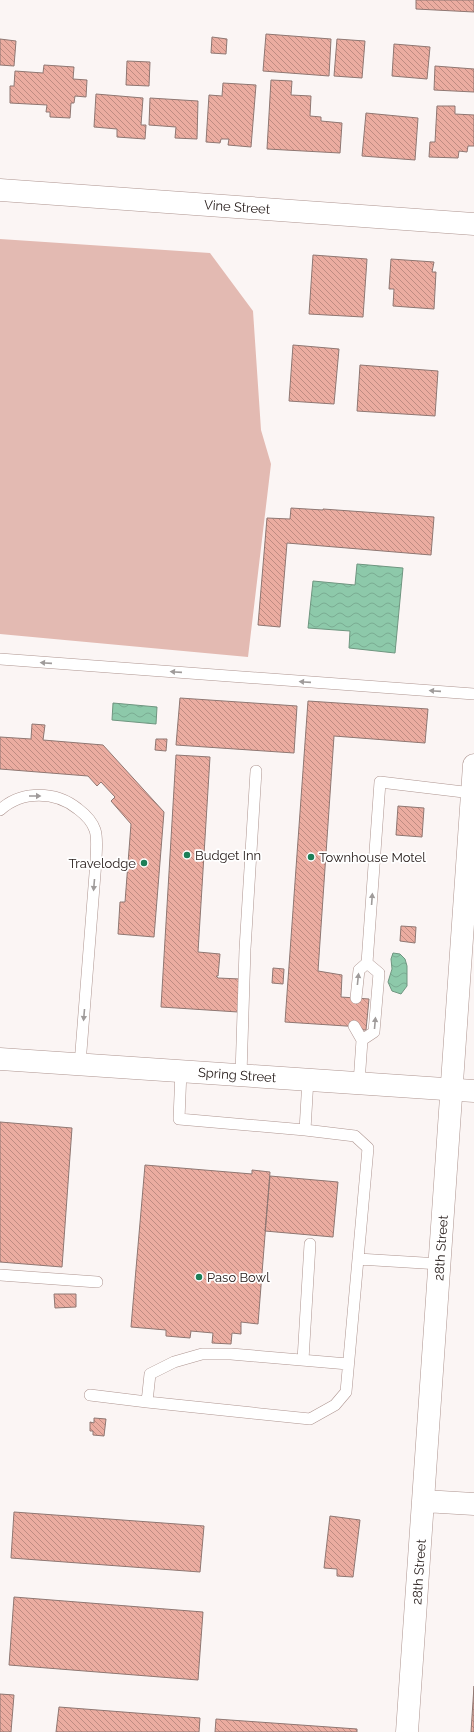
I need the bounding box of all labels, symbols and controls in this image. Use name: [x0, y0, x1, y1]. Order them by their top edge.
street label: Vine Street: [203, 197, 271, 217]
one-way arrow: [40, 659, 52, 666]
one-way arrow: [170, 669, 182, 676]
one-way arrow: [299, 678, 311, 685]
one-way arrow: [429, 688, 441, 695]
one-way arrow: [29, 793, 42, 799]
place label: Budget Inn: [195, 848, 261, 863]
marker: Budget Inn: [182, 850, 192, 860]
place label: Townhouse Motel: [319, 850, 426, 865]
marker: Townhouse Motel: [306, 852, 316, 862]
place label: Travelodge: [68, 856, 136, 871]
marker: Travelodge: [139, 858, 149, 868]
one-way arrow: [91, 879, 97, 892]
one-way arrow: [368, 893, 375, 905]
one-way arrow: [355, 973, 362, 985]
one-way arrow: [80, 1009, 87, 1021]
one-way arrow: [372, 1017, 378, 1029]
street label: Spring Street: [197, 1065, 277, 1085]
street label: 28th Street: [431, 1214, 451, 1281]
place label: Paso Bowl: [207, 1270, 270, 1285]
marker: Paso Bowl: [194, 1272, 204, 1282]
street label: 28th Street: [409, 1538, 429, 1605]

